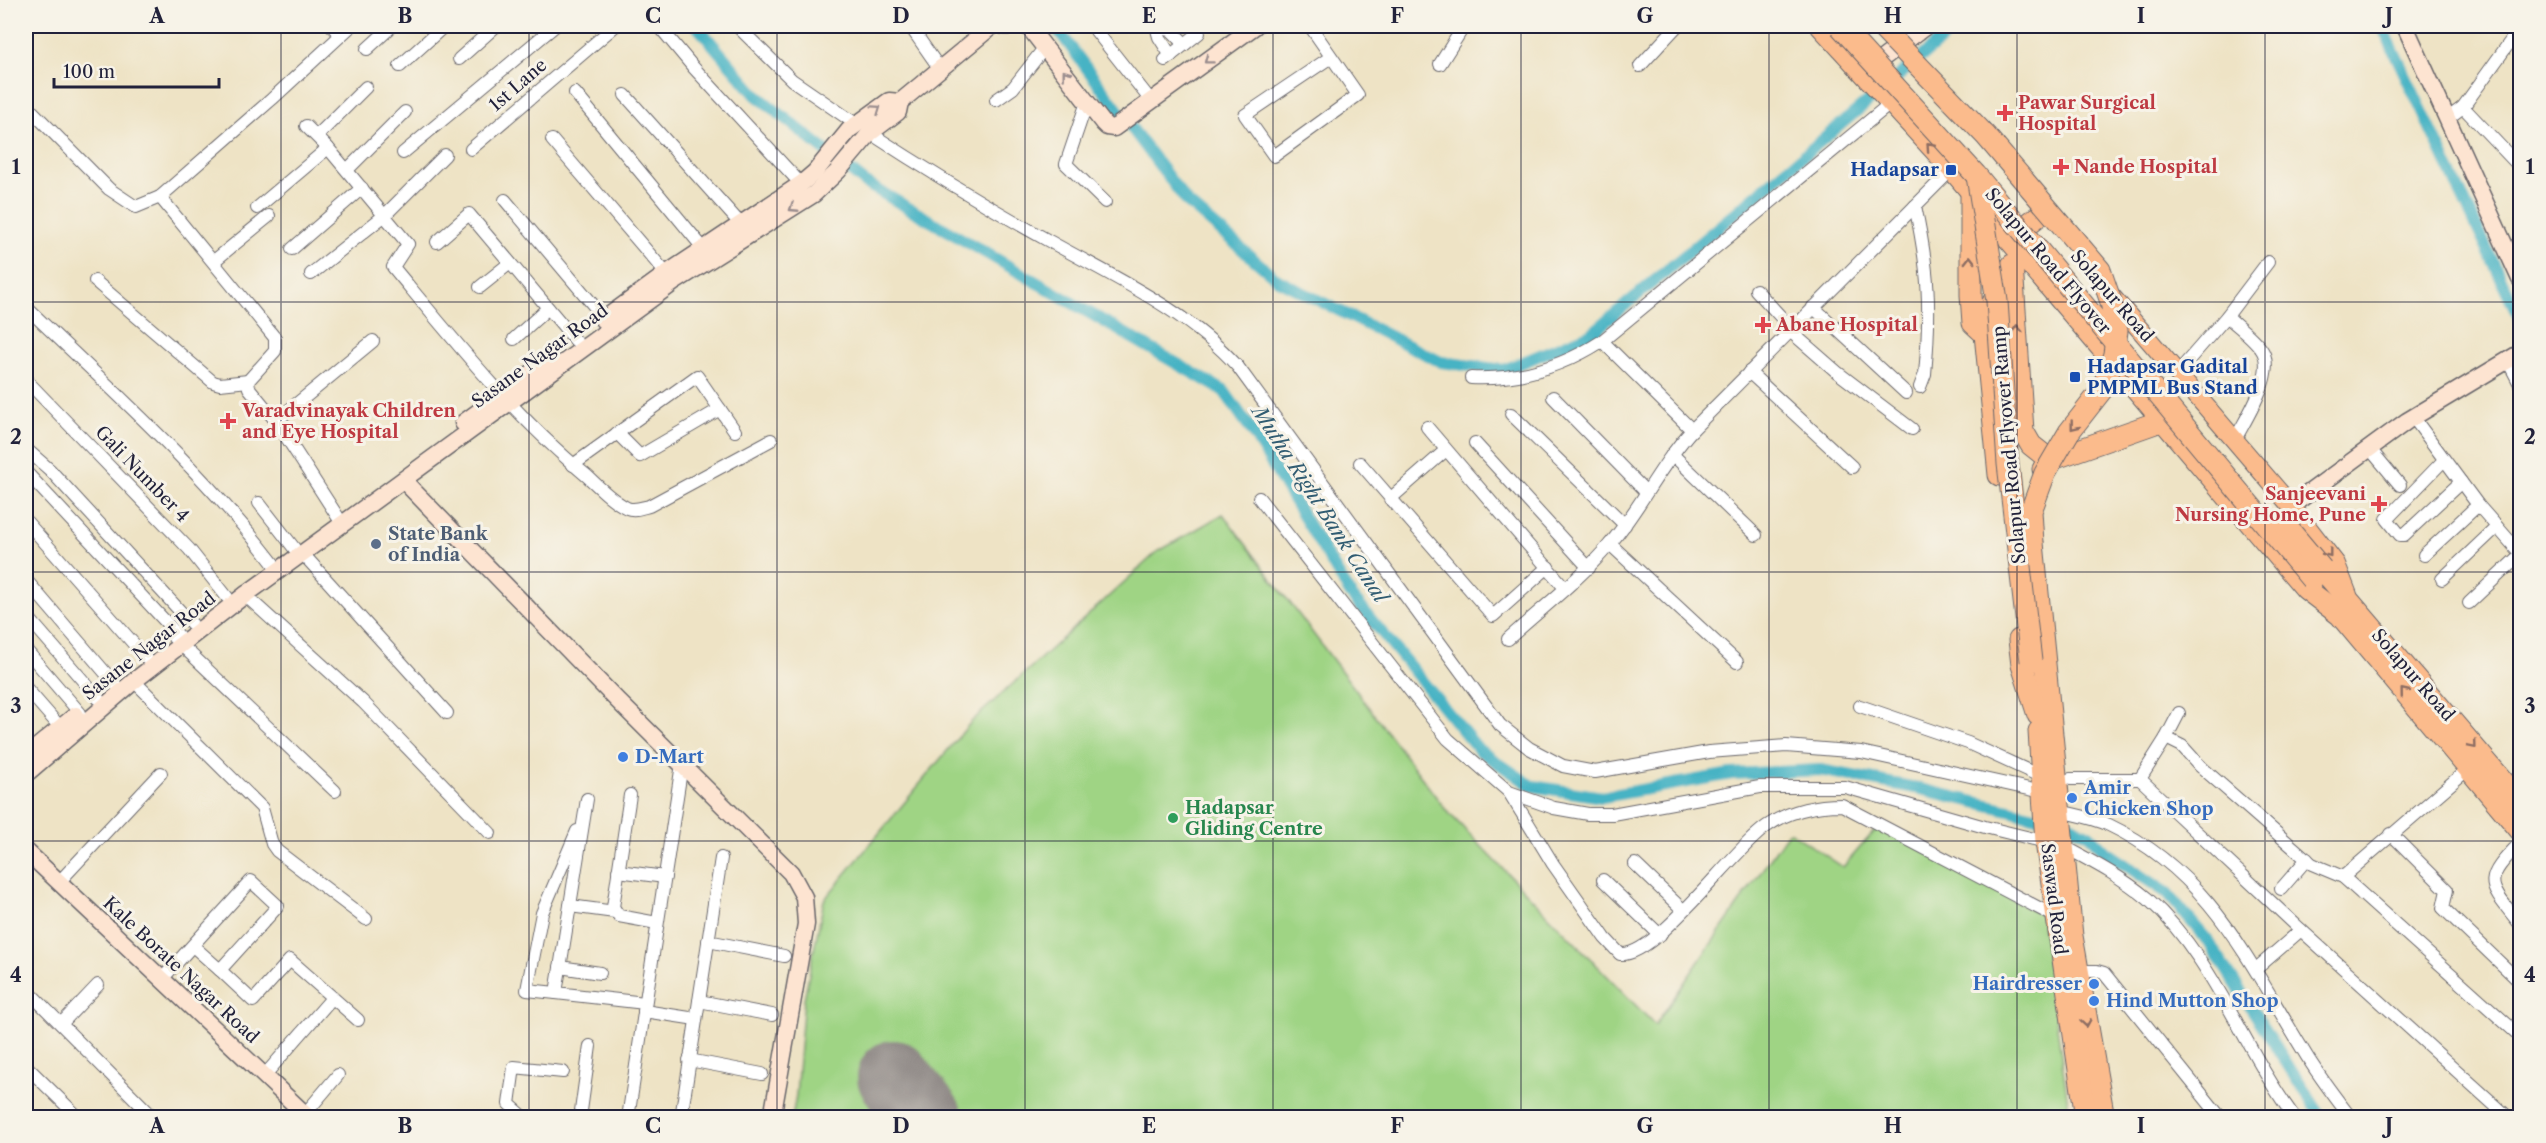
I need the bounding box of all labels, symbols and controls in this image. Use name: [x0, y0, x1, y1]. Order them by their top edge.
text: A: [148, 4, 165, 28]
text: B: [398, 4, 413, 28]
text: C: [645, 4, 661, 28]
text: D: [892, 4, 910, 28]
text: E: [1142, 4, 1156, 28]
text: F: [1390, 4, 1404, 28]
text: G: [1637, 4, 1654, 28]
text: H: [1884, 4, 1902, 28]
text: I: [2137, 4, 2145, 28]
text: J: [2381, 4, 2393, 28]
scale bar: [54, 51, 219, 89]
one-way arrow: [1204, 53, 1215, 64]
street label: 1st Lane: [485, 54, 551, 116]
text: 100 m: [63, 61, 115, 83]
one-way arrow: [1062, 70, 1073, 81]
place label: Pawar Surgical Hospital: [2018, 92, 2156, 135]
marker: Pawar Surgical Hospital: [1996, 104, 2014, 122]
one-way arrow: [871, 105, 882, 116]
one-way arrow: [1926, 142, 1937, 153]
text: 1: [12, 155, 21, 179]
text: 1: [2526, 155, 2535, 179]
place label: Nande Hospital: [2074, 156, 2218, 178]
marker: Nande Hospital: [2052, 158, 2070, 176]
place label: Hadapsar: [1850, 159, 1939, 181]
marker: Hadapsar: [1944, 163, 1958, 177]
street label: Solapur Road Flyover: [1980, 183, 2116, 339]
one-way arrow: [789, 200, 799, 212]
street label: Solapur Road: [2066, 245, 2158, 347]
one-way arrow: [1964, 255, 1976, 264]
street label: Sasane Nagar Road: [468, 299, 612, 413]
place label: Abane Hospital: [1775, 314, 1918, 336]
marker: Abane Hospital: [1754, 316, 1772, 334]
street label: Solapur Road Flyover Ramp: [1988, 325, 2030, 565]
one-way arrow: [2011, 325, 2023, 334]
place label: Hadapsar Gadital PMPML Bus Stand: [2087, 356, 2258, 399]
marker: Hadapsar Gadital PMPML Bus Stand: [2068, 370, 2082, 384]
water label: Mutha Right Bank Canal: [1246, 399, 1394, 609]
place label: Varadvinayak Children and Eye Hospital: [241, 400, 456, 443]
marker: Varadvinayak Children and Eye Hospital: [219, 412, 237, 430]
one-way arrow: [2070, 420, 2081, 431]
street label: Gali Number 4: [91, 421, 193, 527]
text: 2: [10, 425, 22, 449]
text: 2: [2524, 425, 2536, 449]
place label: Sanjeevani Nursing Home, Pune: [2175, 483, 2367, 526]
marker: Sanjeevani Nursing Home, Pune: [2370, 495, 2388, 513]
place label: State Bank of India: [388, 523, 489, 566]
marker: State Bank of India: [369, 537, 383, 551]
one-way arrow: [2320, 546, 2331, 557]
street label: Sasane Nagar Road: [78, 587, 220, 705]
street label: Solapur Road: [2367, 624, 2459, 726]
one-way arrow: [2400, 688, 2411, 699]
text: 3: [10, 694, 22, 718]
text: 3: [2524, 694, 2536, 718]
one-way arrow: [2466, 738, 2477, 749]
place label: D-Mart: [635, 746, 705, 768]
marker: D-Mart: [616, 750, 630, 764]
place label: Amir Chicken Shop: [2083, 777, 2213, 820]
marker: Amir Chicken Shop: [2065, 791, 2079, 805]
place label: Hadapsar Gliding Centre: [1185, 797, 1323, 840]
marker: Hadapsar Gliding Centre: [1166, 811, 1180, 825]
street label: Saswad Road: [2036, 842, 2072, 956]
street label: Kale Borate Nagar Road: [99, 892, 263, 1048]
text: 4: [10, 963, 22, 987]
text: 4: [2524, 963, 2536, 987]
place label: Hairdresser: [1973, 973, 2082, 995]
marker: Hairdresser: [2087, 977, 2101, 991]
place label: Hind Mutton Shop: [2106, 990, 2279, 1012]
marker: Hind Mutton Shop: [2087, 994, 2101, 1008]
one-way arrow: [2080, 1019, 2092, 1028]
text: A: [148, 1114, 165, 1138]
text: B: [398, 1114, 413, 1138]
text: C: [645, 1114, 661, 1138]
text: D: [892, 1114, 910, 1138]
text: E: [1142, 1114, 1156, 1138]
text: F: [1390, 1114, 1404, 1138]
text: G: [1637, 1114, 1654, 1138]
text: H: [1884, 1114, 1902, 1138]
text: I: [2137, 1114, 2145, 1138]
text: J: [2381, 1114, 2393, 1138]

